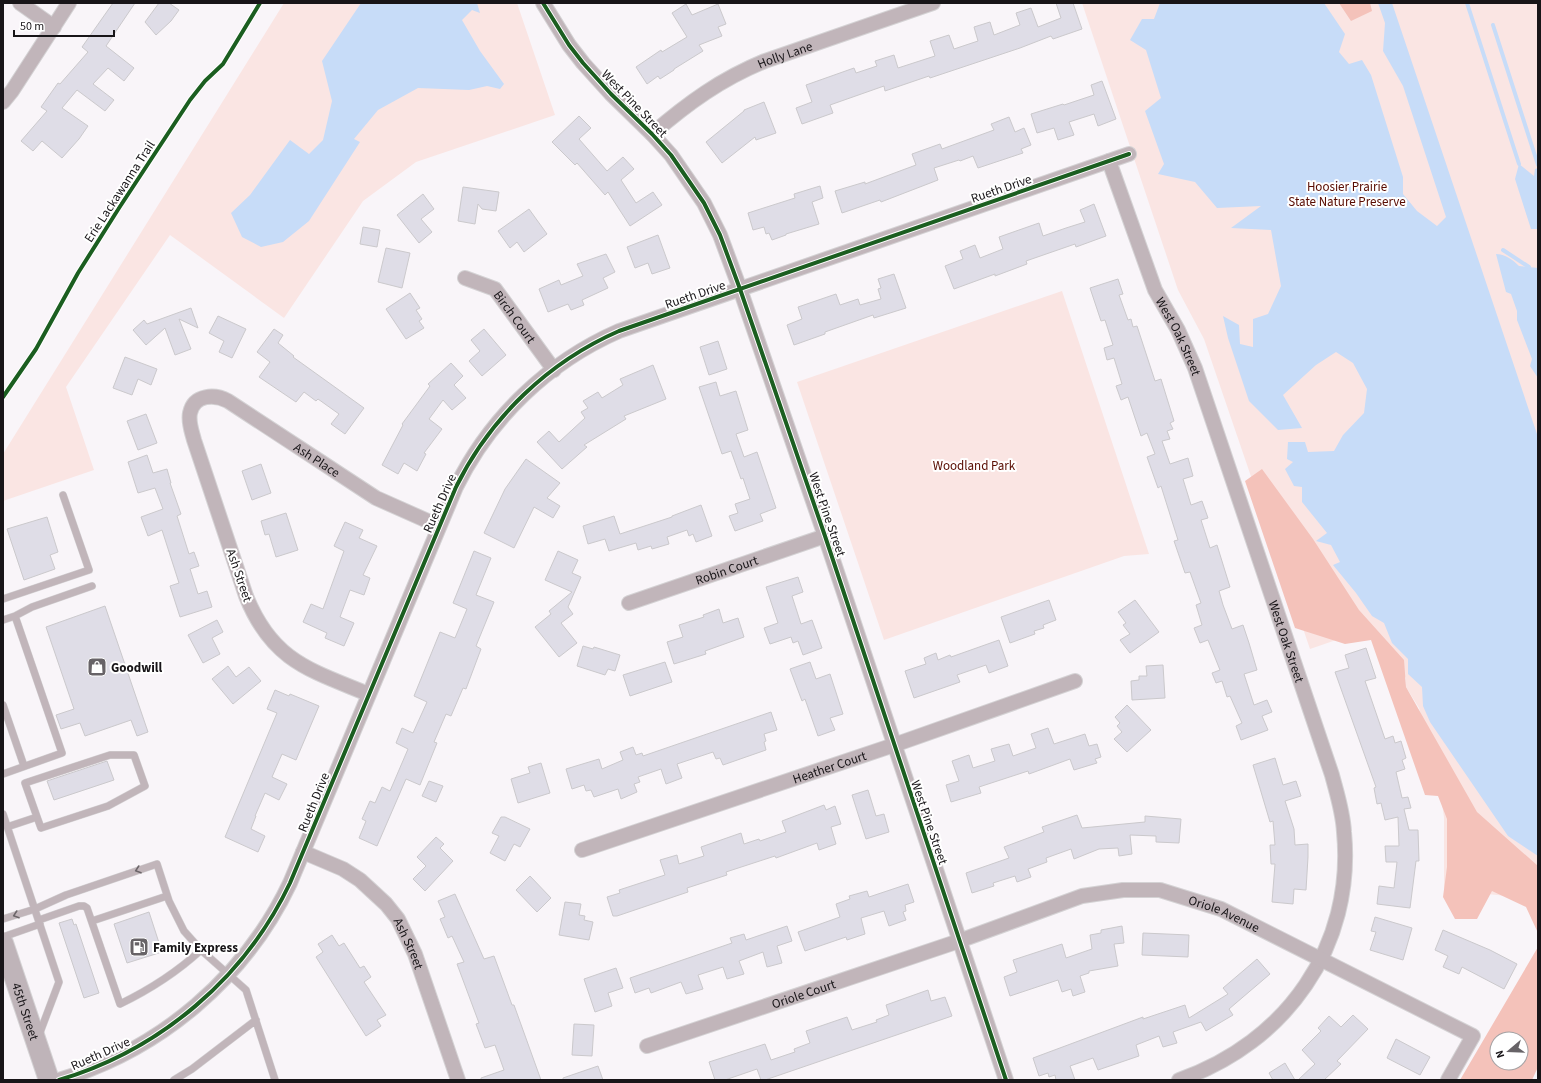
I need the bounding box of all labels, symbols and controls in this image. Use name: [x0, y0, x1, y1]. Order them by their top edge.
scale bar: [14, 12, 114, 38]
text: 50 m: [20, 18, 44, 35]
street label: Holly Lane: [755, 37, 815, 73]
street label: West Pine Street: [597, 66, 672, 142]
street label: Erie Lackawanna Trail: [80, 137, 160, 246]
street label: Rueth Drive: [969, 170, 1034, 208]
park label: Hoosier Prairie State Nature Preserve: [1288, 178, 1406, 211]
street label: Rueth Drive: [663, 276, 728, 314]
street label: Birch Court: [489, 287, 540, 348]
street label: West Oak Street: [1151, 294, 1205, 379]
street label: Ash Place: [290, 439, 343, 482]
park label: Woodland Park: [933, 457, 1016, 475]
street label: West Pine Street: [804, 470, 850, 559]
street label: Rueth Drive: [419, 471, 461, 536]
street label: Ash Street: [222, 546, 257, 605]
street label: Robin Court: [693, 551, 761, 590]
street label: West Oak Street: [1264, 598, 1308, 686]
shop icon: Goodwill: [86, 656, 108, 678]
place label: Goodwill: [111, 659, 163, 677]
street label: Heather Court: [790, 747, 869, 788]
street label: Rueth Drive: [294, 770, 334, 835]
street label: West Pine Street: [906, 778, 952, 867]
one-way arrow: [135, 866, 142, 874]
street label: Oriole Avenue: [1186, 891, 1263, 937]
one-way arrow: [12, 910, 19, 919]
street label: Ash Street: [389, 915, 428, 972]
fuel station icon: Family Express: [128, 936, 150, 958]
place label: Family Express: [153, 939, 238, 957]
street label: Oriole Court: [769, 975, 839, 1013]
street label: 45th Street: [7, 980, 43, 1043]
north arrow: [1489, 1031, 1529, 1071]
street label: Rueth Drive: [68, 1033, 133, 1075]
text: N: [1492, 1048, 1508, 1060]

